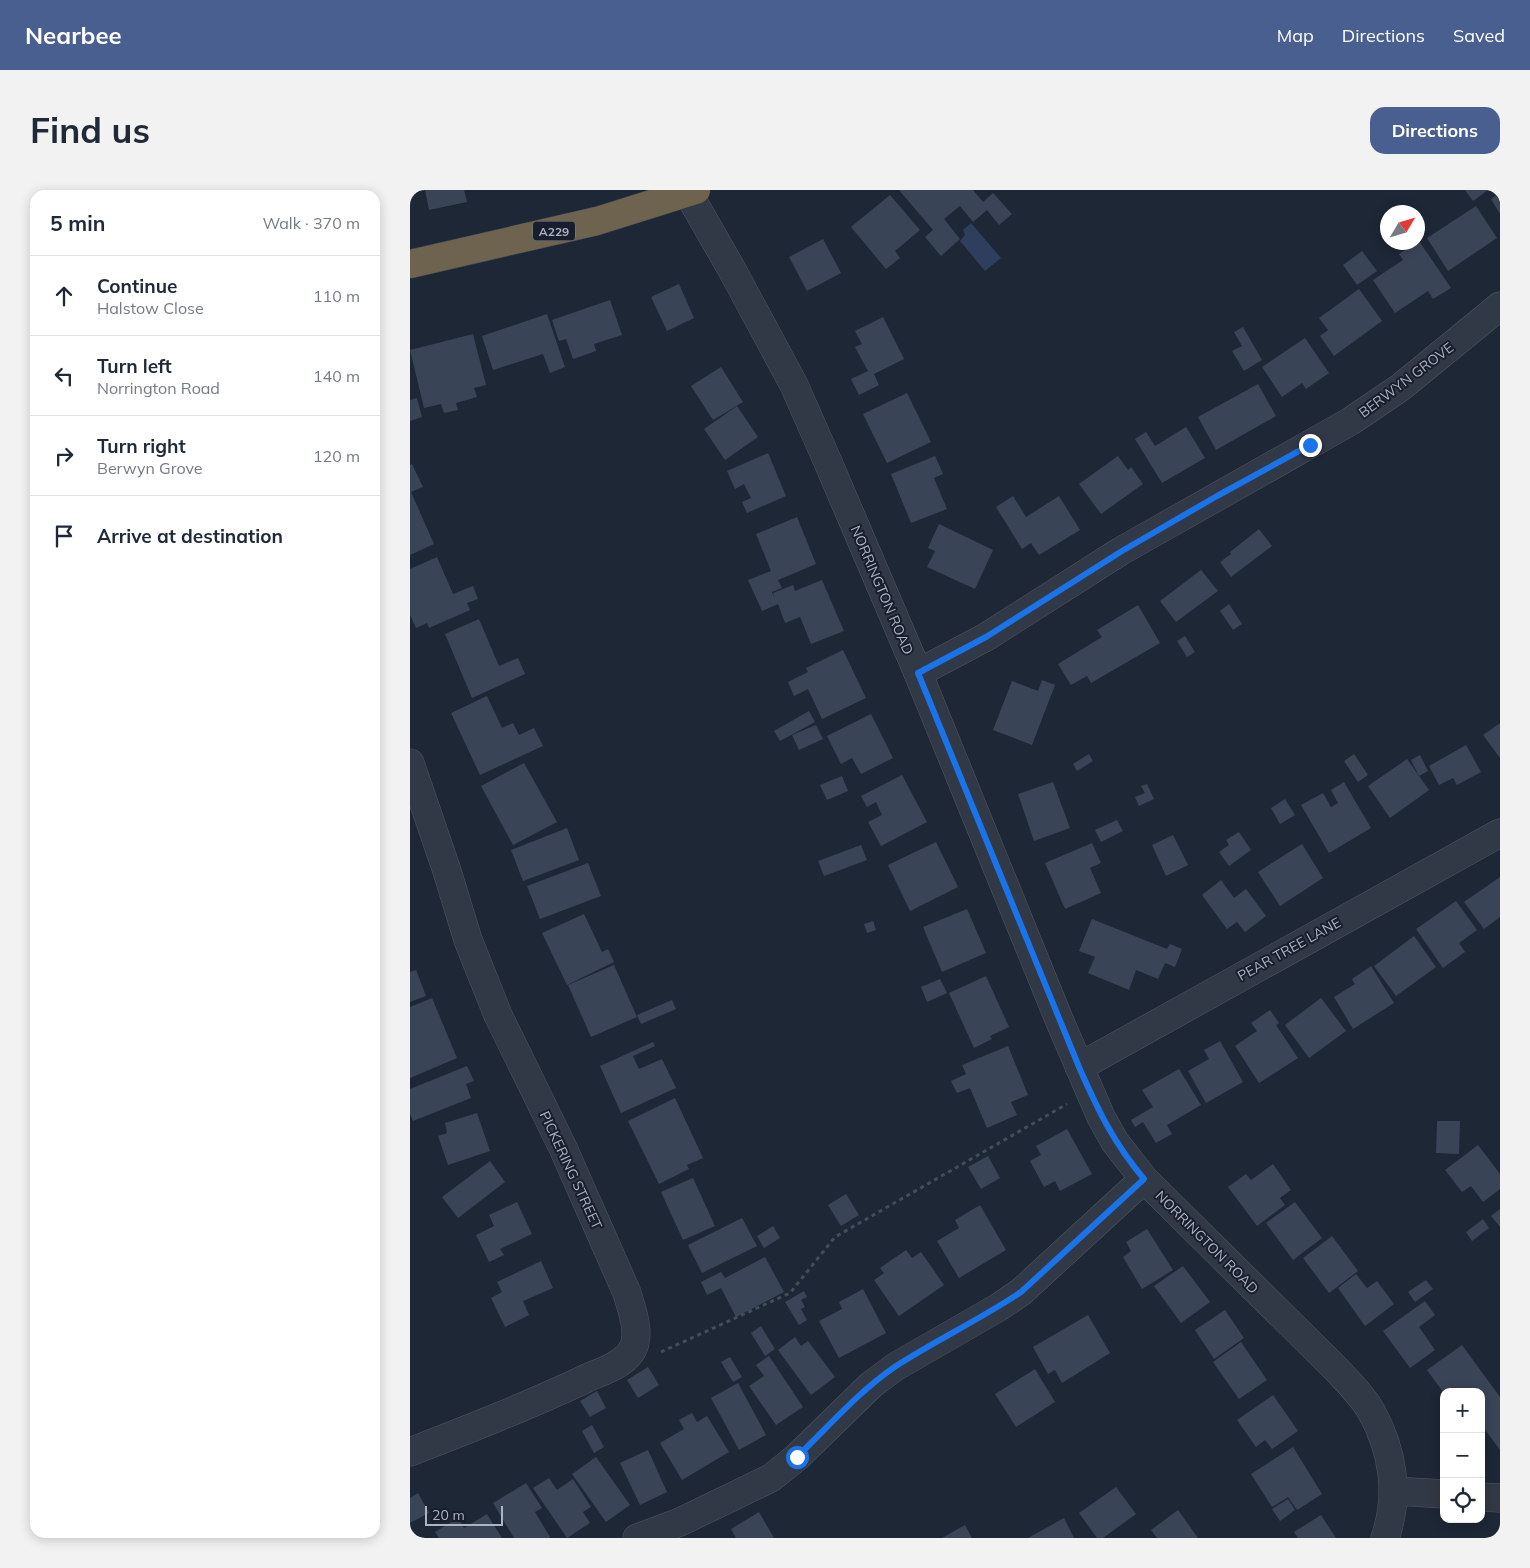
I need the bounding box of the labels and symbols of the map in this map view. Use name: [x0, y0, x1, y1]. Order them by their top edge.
north arrow: [1380, 205, 1425, 250]
road number: A229: [533, 221, 575, 240]
street label: BERWYN GROVE: [1355, 338, 1457, 422]
route end: [1299, 434, 1322, 457]
street label: NORRINGTON ROAD: [847, 523, 917, 657]
street label: PEAR TREE LANE: [1234, 913, 1344, 985]
street label: PICKERING STREET: [536, 1108, 607, 1233]
street label: NORRINGTON ROAD: [1152, 1187, 1262, 1297]
route start: [786, 1446, 809, 1469]
scale bar: [425, 1503, 502, 1526]

